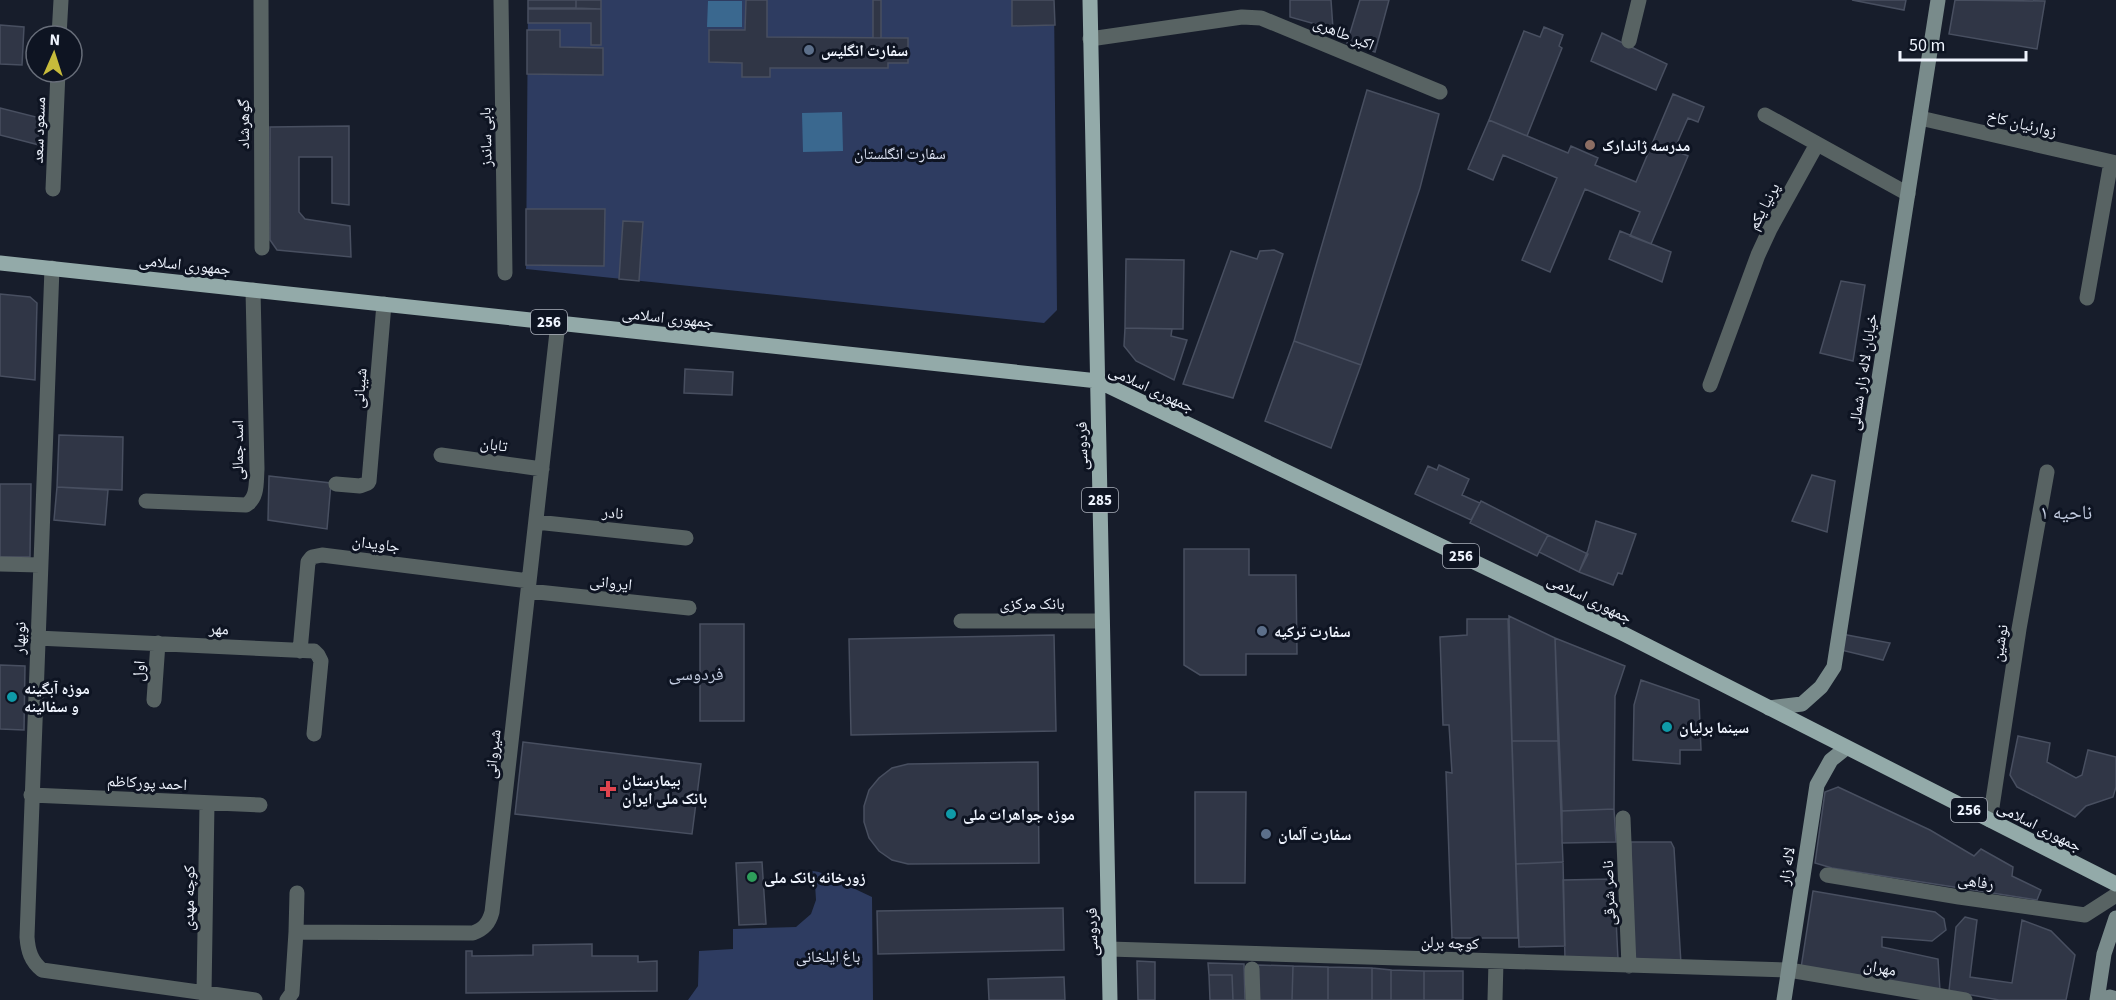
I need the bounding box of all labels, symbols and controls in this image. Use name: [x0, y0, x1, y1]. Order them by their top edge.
street label: اکبر طاهری: [1310, 12, 1377, 56]
north arrow: [24, 24, 84, 84]
scale bar: [1900, 24, 2026, 62]
text: N: [49, 29, 61, 51]
text: 50 m: [1909, 33, 1945, 58]
place label: سفارت انگلیس: [821, 40, 908, 62]
marker: سفارت انگلیس: [802, 43, 816, 57]
street label: مسعود سعد: [27, 96, 51, 164]
street label: گوهرشاد: [233, 99, 255, 149]
street label: زوارئیان کاخ: [1985, 105, 2059, 143]
street label: بابی ساندز: [474, 107, 498, 168]
place label: مدرسه ژاندارک: [1602, 135, 1690, 157]
marker: مدرسه ژاندارک: [1583, 138, 1597, 152]
park label: سفارت انگلستان: [854, 143, 946, 165]
street label: پرنیا یکم: [1742, 179, 1786, 234]
street label: جمهوری اسلامی: [138, 249, 232, 281]
street label: جمهوری اسلامی: [621, 302, 715, 334]
road number: 256: [531, 310, 567, 334]
street label: خیابان لاله زار شمالی: [1843, 312, 1883, 432]
street label: جمهوری اسلامی: [1105, 359, 1198, 418]
street label: شیبانی: [347, 367, 373, 409]
street label: اسد جمالی: [227, 420, 249, 480]
street label: فردوسی: [1071, 421, 1093, 471]
street label: تابان: [479, 432, 509, 458]
road number: 285: [1082, 488, 1118, 512]
district label: ناحیه ۱: [2040, 499, 2092, 527]
street label: نادر: [600, 501, 625, 525]
street label: جاویدان: [351, 530, 401, 558]
road number: 256: [1443, 544, 1479, 568]
street label: جمهوری اسلامی: [1543, 569, 1636, 629]
street label: ایروانی: [589, 570, 633, 596]
street label: بانک مرکزی: [999, 593, 1065, 615]
street label: مهر: [207, 617, 229, 641]
street label: نوبهار: [8, 621, 32, 656]
place label: سفارت ترکیه: [1274, 621, 1351, 643]
street label: نوشین: [1986, 623, 2014, 663]
marker: سفارت ترکیه: [1255, 624, 1269, 638]
street label: اول: [127, 660, 151, 682]
district label: فردوسی: [669, 662, 723, 687]
place label: موزه آبگینه و سفالینه: [24, 678, 90, 718]
marker: موزه آبگینه و سفالینه: [5, 690, 19, 704]
place label: سینما برلیان: [1679, 717, 1749, 739]
marker: سینما برلیان: [1660, 720, 1674, 734]
street label: شیروانی: [479, 728, 507, 780]
street label: احمد پورکاظم: [106, 770, 188, 796]
place label: بیمارستان بانک ملی ایران: [622, 770, 707, 810]
marker: بیمارستان بانک ملی ایران: [599, 780, 617, 798]
street label: جمهوری اسلامی: [1994, 796, 2086, 858]
road number: 256: [1951, 798, 1987, 822]
place label: موزه جواهرات ملی: [963, 804, 1075, 826]
marker: موزه جواهرات ملی: [944, 807, 958, 821]
place label: سفارت آلمان: [1278, 824, 1351, 846]
marker: سفارت آلمان: [1259, 827, 1273, 841]
street label: لاله زار: [1773, 846, 1801, 888]
street label: ناصر شرقی: [1597, 860, 1621, 926]
street label: کوچه مهدی: [177, 865, 201, 931]
place label: زورخانه بانک ملی: [764, 867, 866, 889]
street label: رفاهی: [1956, 869, 1995, 895]
marker: زورخانه بانک ملی: [745, 870, 759, 884]
street label: فردوسی: [1081, 907, 1103, 957]
street label: کوچه برلن: [1420, 931, 1480, 955]
park label: باغ ایلخانی: [796, 946, 860, 968]
street label: مهران: [1862, 954, 1898, 982]

